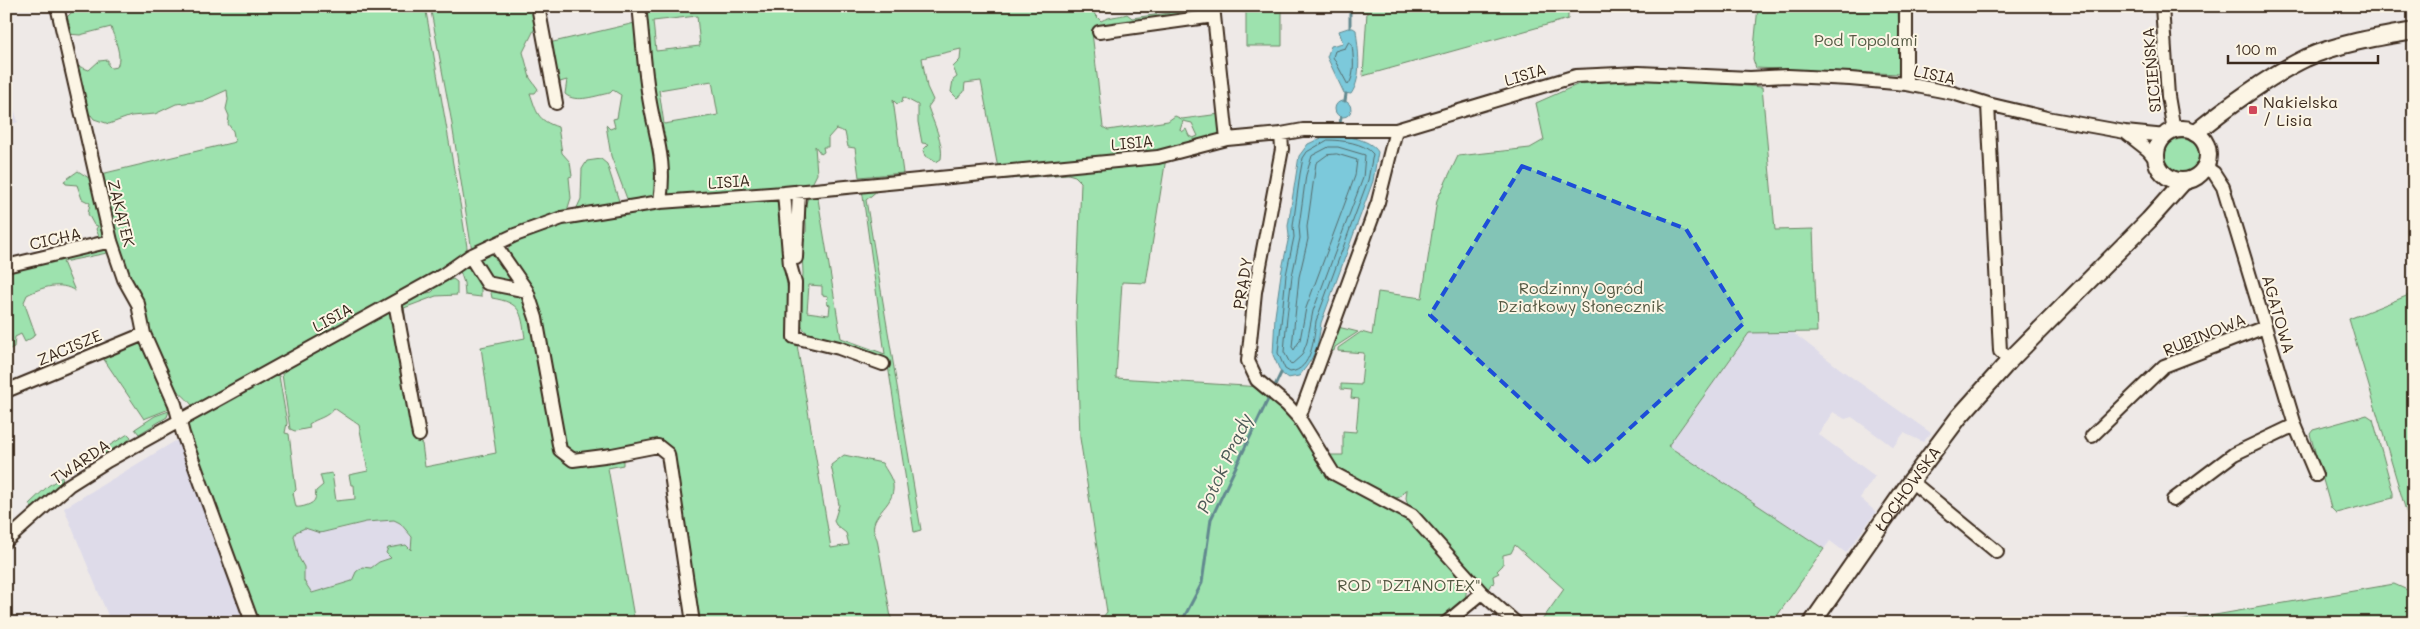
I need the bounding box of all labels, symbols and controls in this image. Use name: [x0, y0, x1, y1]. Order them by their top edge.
street label: SICIEŃSKA: [2137, 27, 2165, 113]
park label: Pod Topolami: [1814, 29, 1918, 50]
scale bar: [2228, 32, 2378, 64]
text: 100 m: [2235, 39, 2277, 59]
street label: LISIA: [1502, 58, 1548, 90]
street label: LISIA: [1912, 59, 1958, 89]
place label: Nakielska / Lisia: [2263, 91, 2338, 130]
marker: Nakielska / Lisia: [2247, 104, 2259, 116]
street label: LISIA: [1110, 129, 1154, 155]
street label: LISIA: [707, 169, 751, 193]
street label: ZAKĄTEK: [103, 177, 141, 249]
street label: CICHA: [27, 222, 83, 254]
street label: PRĄDY: [1228, 255, 1256, 311]
street label: AGATOWA: [2258, 272, 2300, 356]
park label: Rodzinny Ogród Działkowy Słonecznik: [1498, 277, 1664, 316]
street label: LISIA: [308, 298, 356, 336]
street label: RUBINOWA: [2160, 308, 2248, 360]
street label: ZACISZE: [33, 324, 105, 370]
water label: Potok Prądy: [1190, 409, 1258, 517]
street label: TWARDA: [47, 434, 113, 488]
street label: ŁOCHOWSKA: [1869, 441, 1945, 535]
park label: ROD "DZIANOTEX": [1337, 574, 1481, 595]

